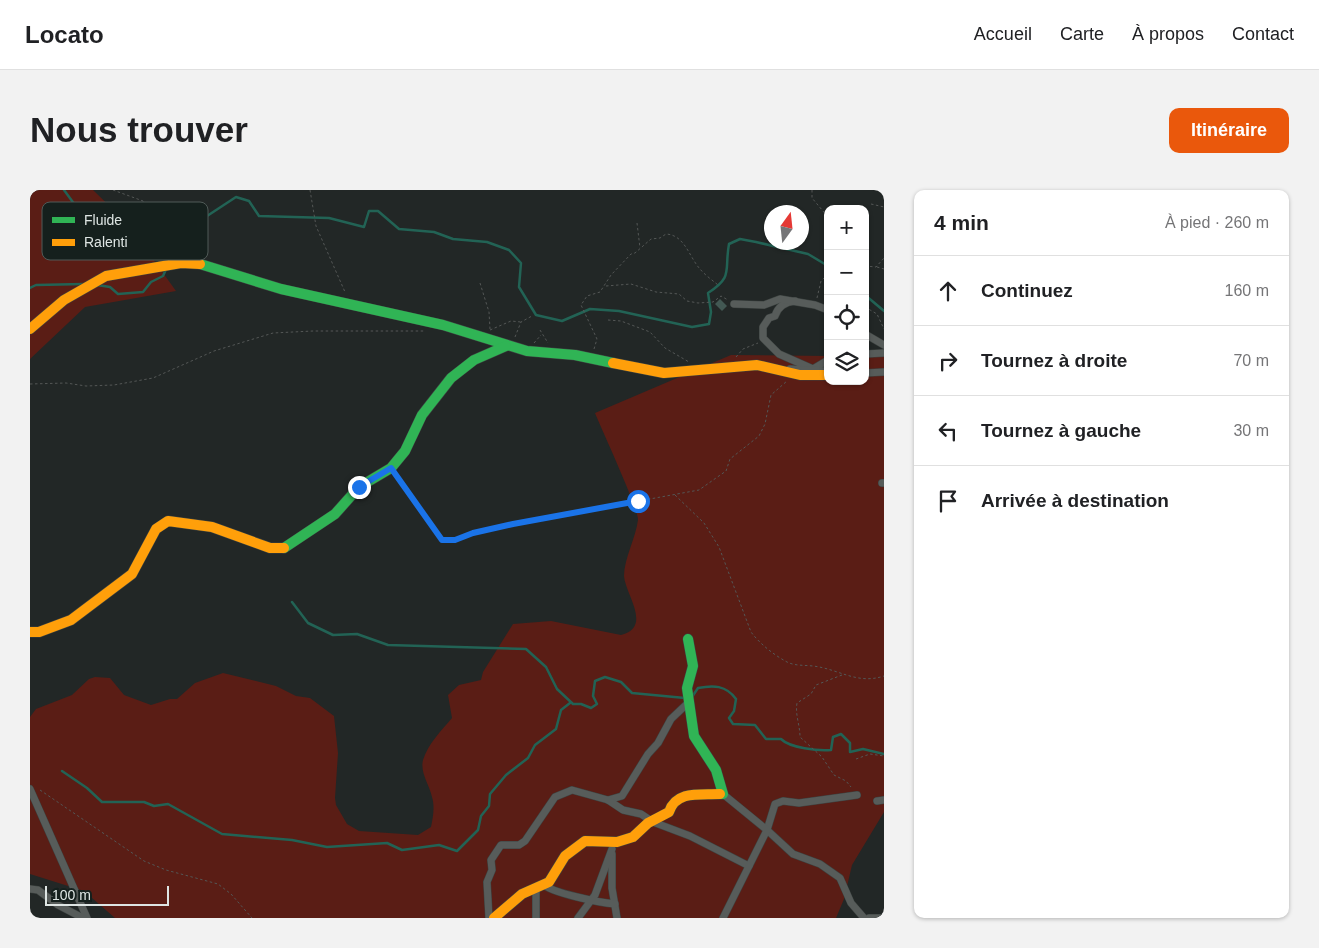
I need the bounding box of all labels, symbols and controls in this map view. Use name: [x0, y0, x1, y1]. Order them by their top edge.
text: Locato: [25, 21, 104, 48]
text: Accueil: [974, 24, 1032, 44]
text: Carte: [1060, 24, 1104, 44]
text: À propos: [1132, 24, 1204, 44]
text: Contact: [1232, 24, 1294, 44]
button: Itinéraire: [1169, 108, 1289, 153]
text: Nous trouver: [30, 110, 248, 149]
legend: [42, 202, 208, 260]
north arrow: [764, 205, 809, 250]
map controls: [824, 205, 869, 385]
button: +: [824, 205, 869, 250]
text: 4 min: [934, 211, 989, 234]
text: Fluide: [84, 212, 122, 228]
text: À pied · 260 m: [1165, 214, 1269, 231]
text: Ralenti: [84, 234, 128, 250]
button: −: [824, 250, 869, 295]
icon: ahead: [934, 277, 962, 305]
text: Continuez: [981, 280, 1073, 301]
text: 160 m: [1225, 282, 1269, 299]
button: locate: [824, 295, 869, 340]
button: layers: [824, 340, 869, 385]
icon: right: [934, 347, 962, 375]
text: Tournez à droite: [981, 350, 1127, 371]
text: 70 m: [1233, 352, 1269, 369]
icon: left: [934, 417, 962, 445]
text: Tournez à gauche: [981, 420, 1141, 441]
text: 30 m: [1233, 422, 1269, 439]
route end: [348, 476, 371, 499]
icon: arrive: [934, 487, 962, 515]
route start: [627, 490, 650, 513]
text: Arrivée à destination: [981, 490, 1169, 511]
scale bar: [45, 883, 169, 906]
text: 100 m: [52, 887, 91, 903]

